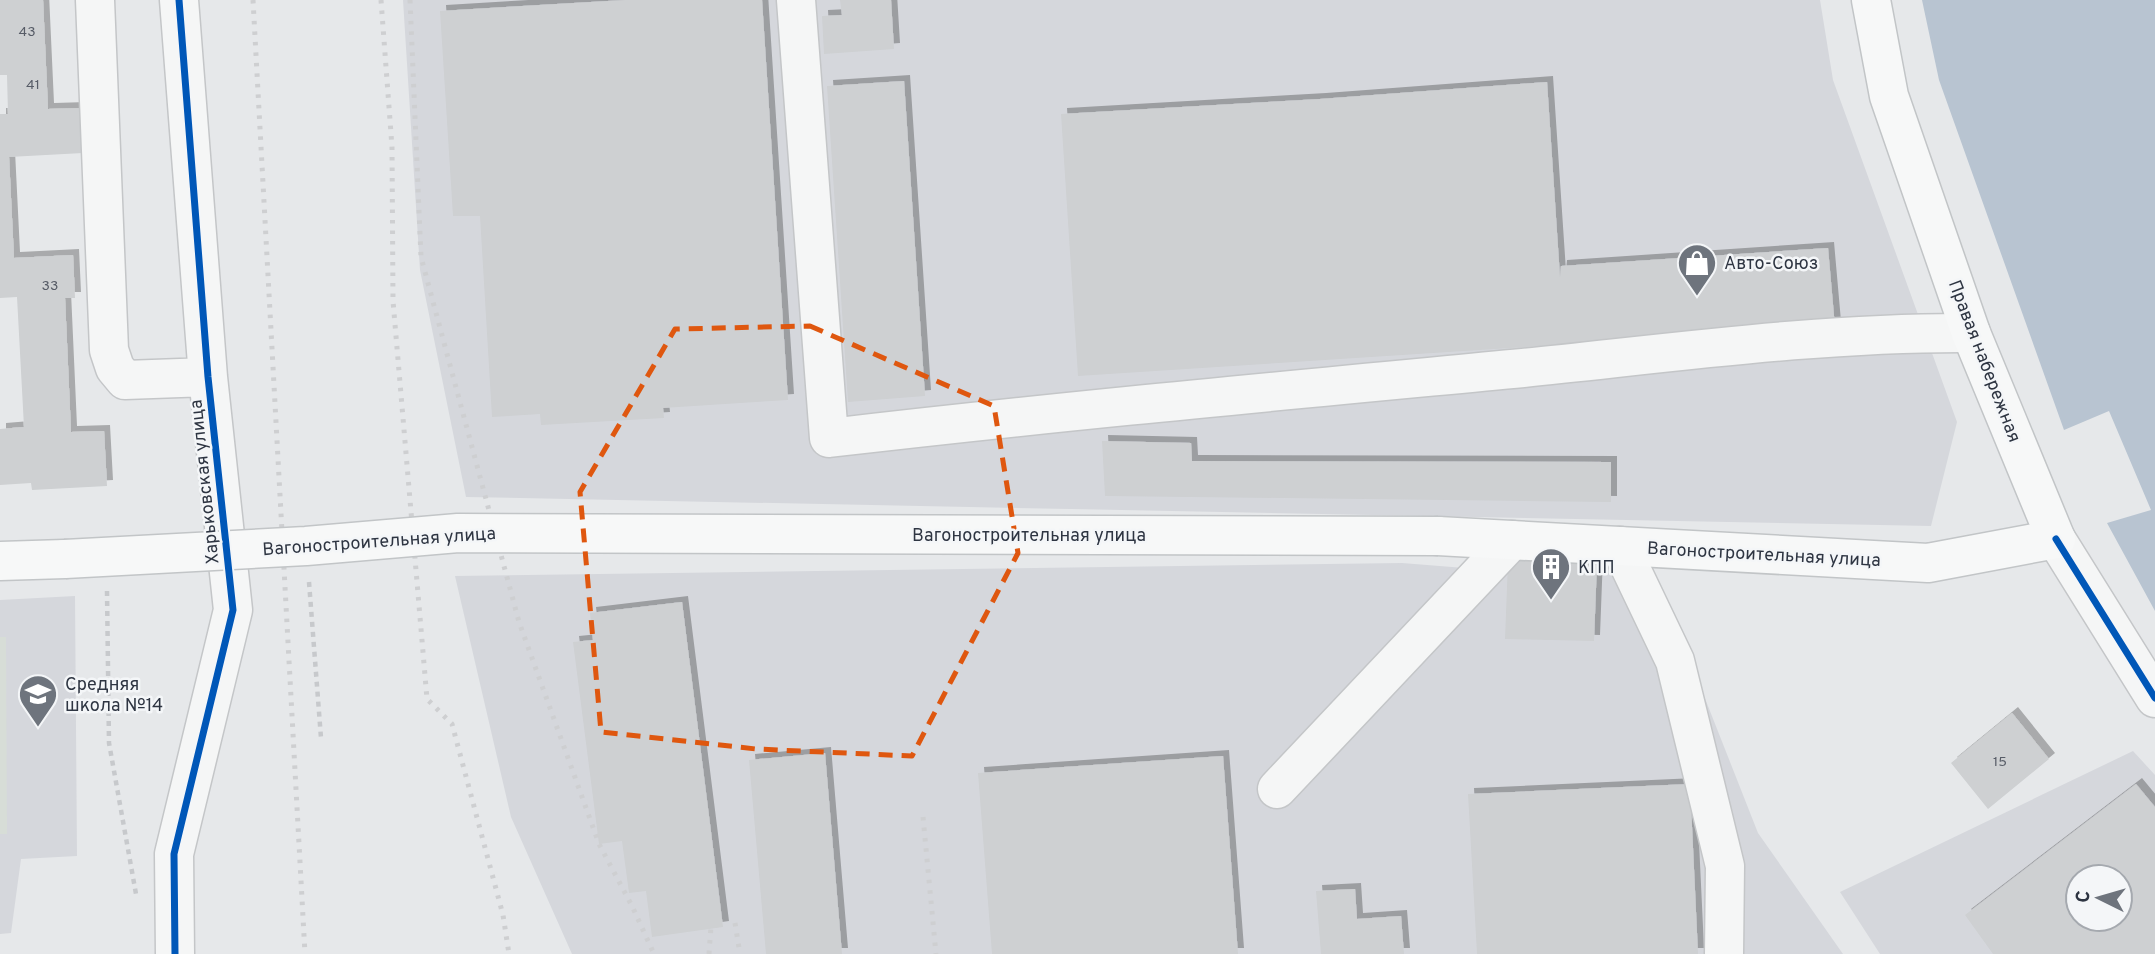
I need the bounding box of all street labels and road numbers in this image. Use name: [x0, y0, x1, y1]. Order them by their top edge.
street label: Правая набережная: [1942, 277, 2025, 446]
street label: Харьковская улица: [185, 398, 226, 565]
street label: Вагоностроительная улица: [262, 523, 497, 562]
street label: Вагоностроительная улица: [912, 525, 1146, 548]
street label: Вагоностроительная улица: [1646, 538, 1881, 573]

